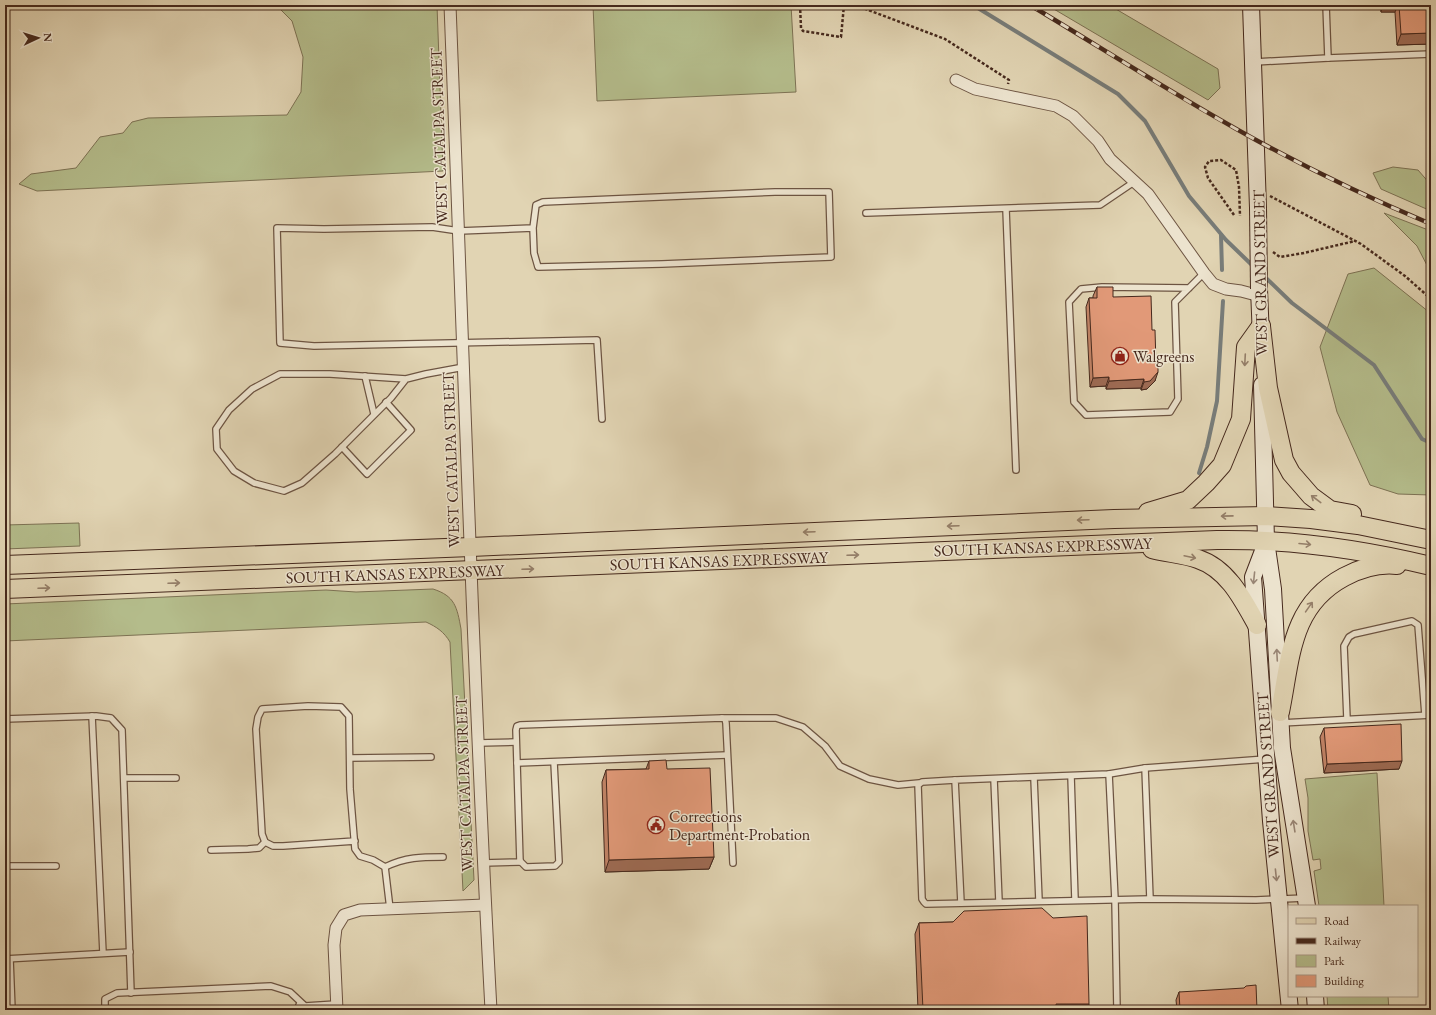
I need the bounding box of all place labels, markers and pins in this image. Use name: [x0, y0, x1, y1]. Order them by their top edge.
shop icon: Walgreens: [1110, 346, 1130, 366]
place label: Walgreens: [1133, 346, 1195, 367]
place label: Corrections Department-Probation: [669, 806, 811, 845]
public building icon: Corrections Department-Probation: [646, 815, 666, 835]

